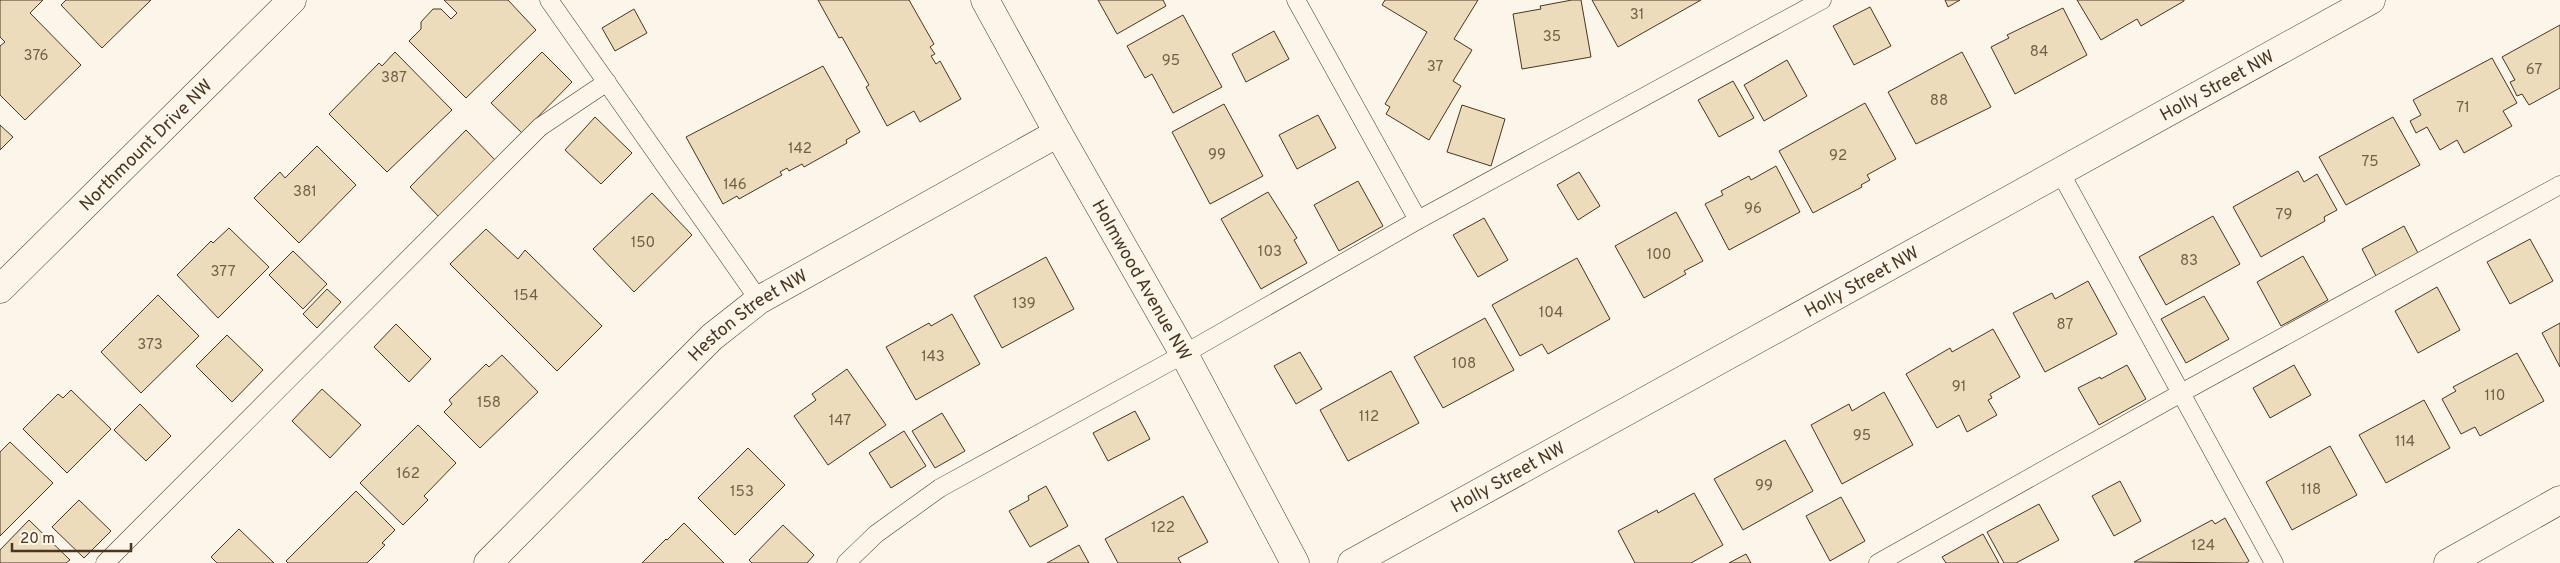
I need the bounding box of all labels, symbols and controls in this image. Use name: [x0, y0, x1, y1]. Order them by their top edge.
house number: 31: [1630, 6, 1644, 25]
house number: 35: [1543, 28, 1561, 47]
house number: 84: [2030, 43, 2048, 62]
street label: Holly Street NW: [2156, 46, 2279, 127]
house number: 376: [24, 47, 48, 66]
house number: 95: [1162, 52, 1180, 71]
house number: 37: [1427, 58, 1444, 77]
house number: 67: [2526, 61, 2542, 80]
house number: 387: [381, 69, 407, 88]
street label: Northmount Drive NW: [75, 75, 218, 217]
house number: 88: [1930, 92, 1948, 111]
house number: 71: [2456, 99, 2470, 118]
house number: 142: [788, 140, 812, 159]
house number: 99: [1208, 146, 1226, 165]
house number: 92: [1829, 147, 1847, 166]
house number: 75: [2361, 153, 2379, 172]
house number: 146: [723, 176, 747, 195]
house number: 381: [293, 183, 317, 202]
street label: Holmwood Avenue NW: [1086, 196, 1196, 365]
house number: 96: [1744, 200, 1762, 219]
house number: 79: [2276, 206, 2292, 225]
house number: 150: [631, 234, 655, 253]
street label: Holly Street NW: [1801, 242, 1923, 324]
house number: 103: [1258, 243, 1282, 262]
house number: 100: [1647, 246, 1671, 265]
house number: 83: [2180, 252, 2198, 271]
house number: 377: [210, 263, 236, 282]
street label: Heston Street NW: [684, 265, 812, 367]
house number: 154: [514, 287, 538, 306]
house number: 139: [1012, 295, 1036, 314]
house number: 104: [1539, 304, 1563, 323]
house number: 87: [2057, 316, 2074, 335]
house number: 373: [137, 336, 163, 355]
house number: 143: [921, 348, 945, 367]
house number: 108: [1452, 355, 1476, 374]
house number: 91: [1952, 378, 1966, 397]
house number: 110: [2485, 387, 2505, 406]
house number: 158: [477, 394, 501, 413]
house number: 112: [1359, 408, 1379, 427]
house number: 147: [829, 412, 851, 431]
house number: 95: [1853, 427, 1871, 446]
house number: 114: [2395, 433, 2415, 452]
street label: Holly Street NW: [1447, 437, 1570, 519]
house number: 162: [396, 465, 420, 484]
house number: 99: [1755, 477, 1773, 496]
house number: 118: [2301, 481, 2321, 500]
house number: 153: [730, 483, 754, 502]
house number: 122: [1151, 519, 1175, 538]
scale bar: [12, 520, 131, 552]
text: 20 m: [20, 530, 55, 549]
house number: 124: [2191, 537, 2215, 556]

